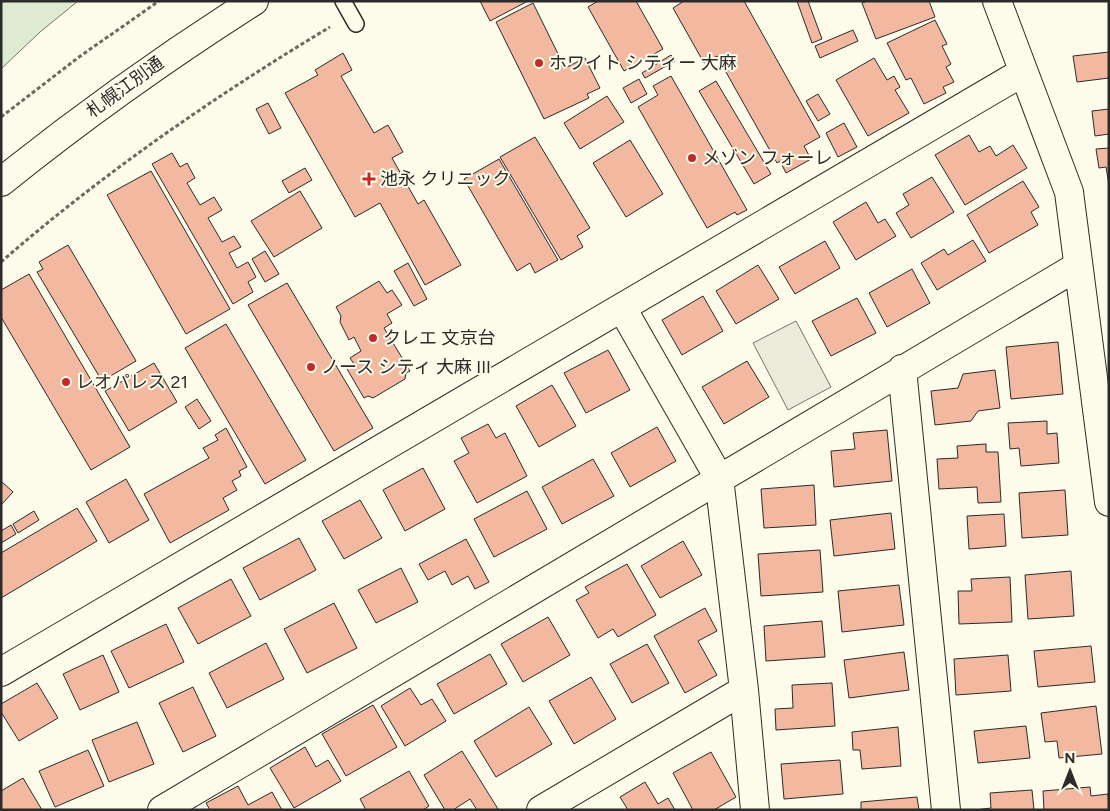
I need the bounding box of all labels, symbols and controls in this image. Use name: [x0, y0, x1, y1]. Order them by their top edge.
street label: 札幌江別通: [82, 52, 168, 122]
place label: ホワイト シティー 大麻: [549, 52, 737, 74]
marker: ホワイト シティー 大麻: [533, 57, 545, 69]
place label: メゾン フォーレ: [702, 147, 832, 169]
marker: メゾン フォーレ: [686, 152, 698, 164]
place label: 池永 クリニック: [380, 168, 510, 190]
marker: 池永 クリニック: [362, 172, 376, 186]
place label: クレエ 文京台: [383, 327, 495, 349]
marker: クレエ 文京台: [367, 332, 379, 344]
place label: ノース シティ 大麻 III: [321, 356, 491, 378]
marker: ノース シティ 大麻 III: [305, 361, 317, 373]
place label: レオパレス 21: [76, 371, 188, 393]
marker: レオパレス 21: [60, 376, 72, 388]
north arrow: [1045, 746, 1095, 796]
text: N: [1065, 750, 1075, 767]

